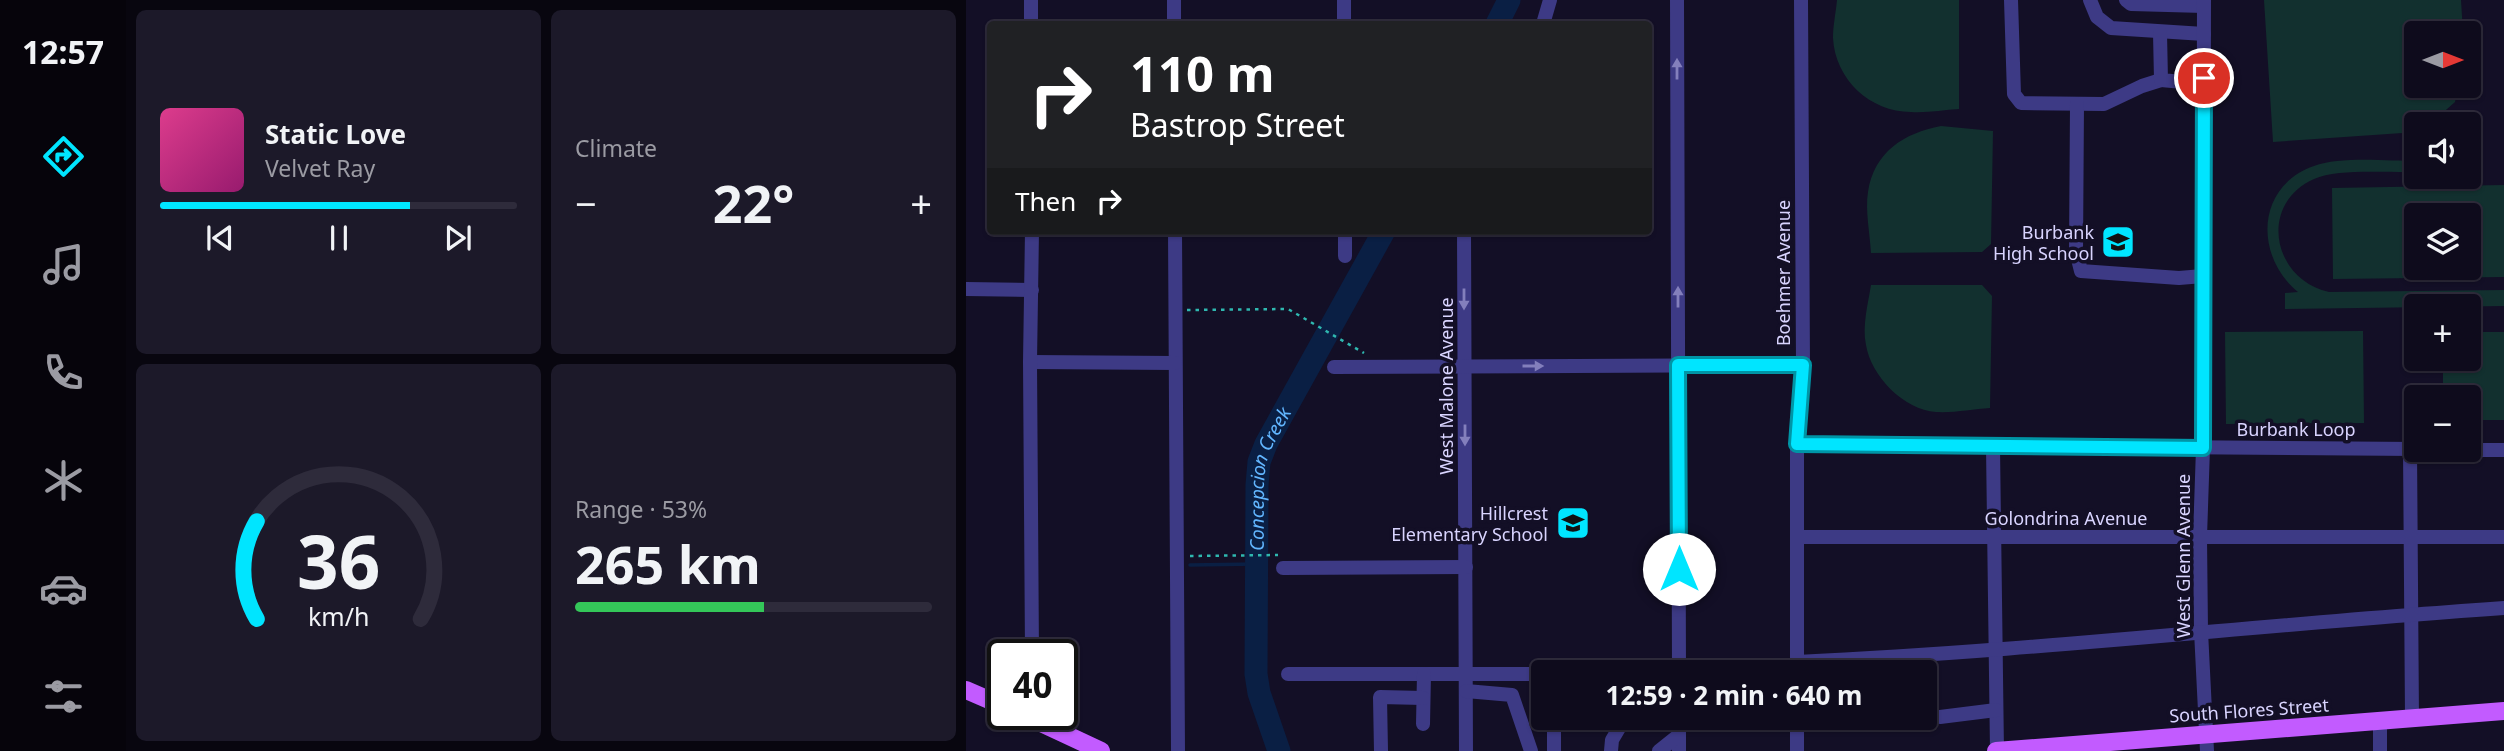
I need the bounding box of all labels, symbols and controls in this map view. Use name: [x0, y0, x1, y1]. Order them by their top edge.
north arrow: [2404, 21, 2482, 98]
map controls: [2404, 21, 2481, 462]
text: 12:57: [22, 30, 104, 73]
text: 110 m: [1130, 40, 1275, 106]
pin: [2174, 48, 2234, 108]
icon: right: [1015, 49, 1106, 140]
one-way arrow: [1671, 58, 1683, 80]
icon: arrive: [2185, 59, 2223, 97]
text: Bastrop Street: [1130, 103, 1345, 146]
button: sound: [2404, 112, 2481, 189]
text: Static Love: [265, 116, 406, 152]
icon: directions: [39, 132, 88, 181]
text: Climate: [575, 132, 657, 164]
text: Velvet Ray: [265, 152, 375, 184]
text: 22°: [713, 167, 794, 238]
text: −: [575, 177, 597, 229]
text: +: [910, 177, 932, 229]
icon: right: [1090, 182, 1128, 220]
text: Then: [1015, 183, 1076, 219]
street label: Boehmer Avenue: [1771, 200, 1795, 346]
button: layers: [2404, 203, 2481, 280]
icon: previous: [201, 219, 239, 257]
icon: pause: [320, 219, 358, 257]
icon: next: [439, 219, 477, 257]
place label: Burbank High School: [1993, 220, 2094, 265]
school or university icon: Burbank High School: [2099, 223, 2137, 261]
icon: music: [39, 240, 88, 289]
one-way arrow: [1672, 286, 1684, 308]
one-way arrow: [1458, 288, 1470, 310]
button: +: [2404, 294, 2481, 371]
street label: West Malone Avenue: [1434, 297, 1458, 475]
icon: phone: [39, 348, 88, 397]
one-way arrow: [1522, 360, 1544, 372]
button: −: [2404, 385, 2481, 462]
water label: Concepcion Creek: [1244, 402, 1297, 551]
street label: Burbank Loop: [2236, 417, 2356, 441]
one-way arrow: [1459, 424, 1471, 446]
icon: climate: [39, 456, 88, 505]
street label: West Glenn Avenue: [2171, 474, 2195, 638]
text: Range · 53%: [575, 493, 707, 525]
place label: Hillcrest Elementary School: [1391, 501, 1548, 546]
school or university icon: Hillcrest Elementary School: [1554, 504, 1592, 542]
street label: Golondrina Avenue: [1985, 506, 2147, 530]
text: 36: [297, 511, 380, 610]
text: 265 km: [575, 528, 761, 599]
position arrow: [1642, 532, 1716, 606]
icon: car: [39, 564, 88, 613]
text: km/h: [308, 598, 369, 632]
speed limit sign: 40: [987, 639, 1078, 730]
icon: filters: [39, 672, 88, 721]
text: 12:59 · 2 min · 640 m: [1606, 677, 1862, 713]
street label: South Flores Street: [2168, 692, 2330, 728]

